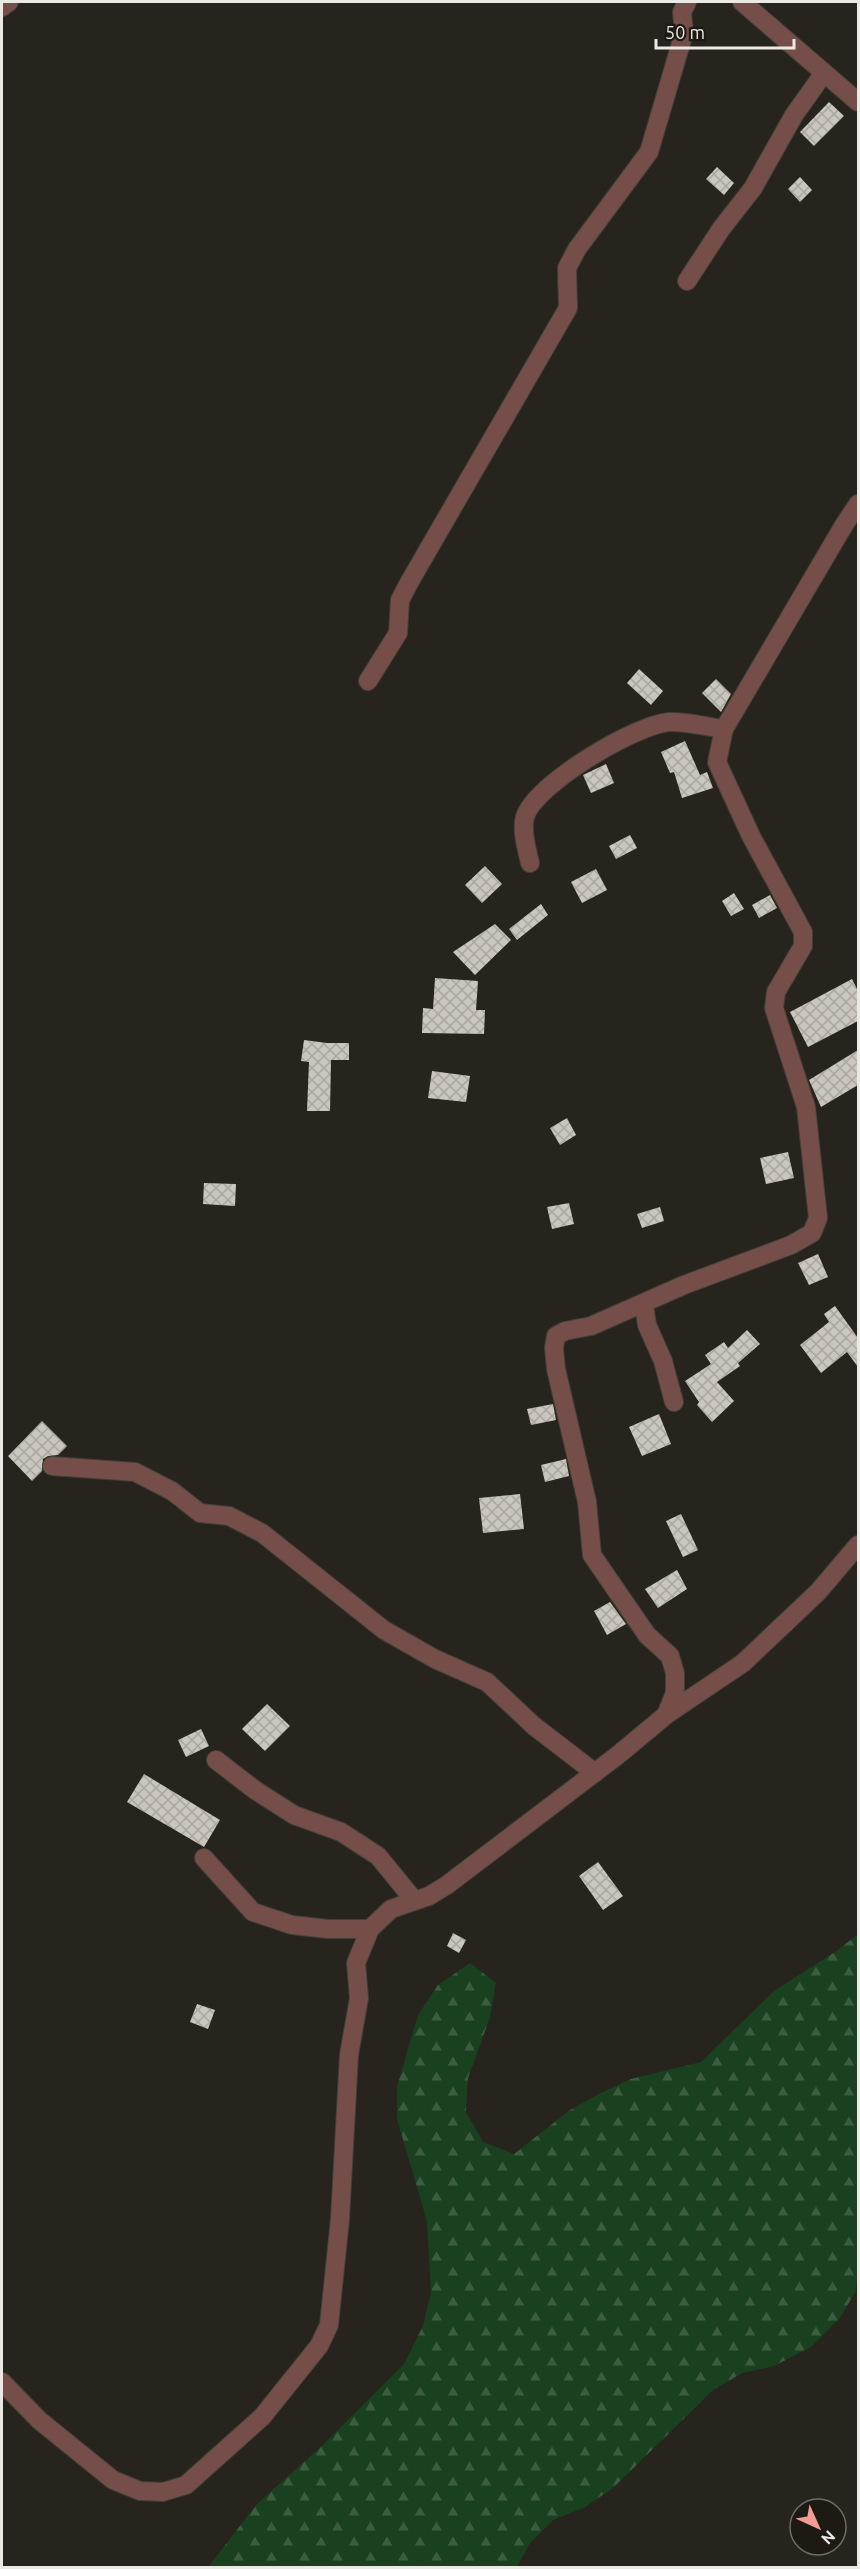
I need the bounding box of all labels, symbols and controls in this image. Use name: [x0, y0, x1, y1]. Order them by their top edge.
scale bar: [656, 12, 794, 50]
text: 50 m: [665, 22, 705, 42]
north arrow: [788, 2497, 848, 2557]
text: N: [818, 2527, 839, 2548]

